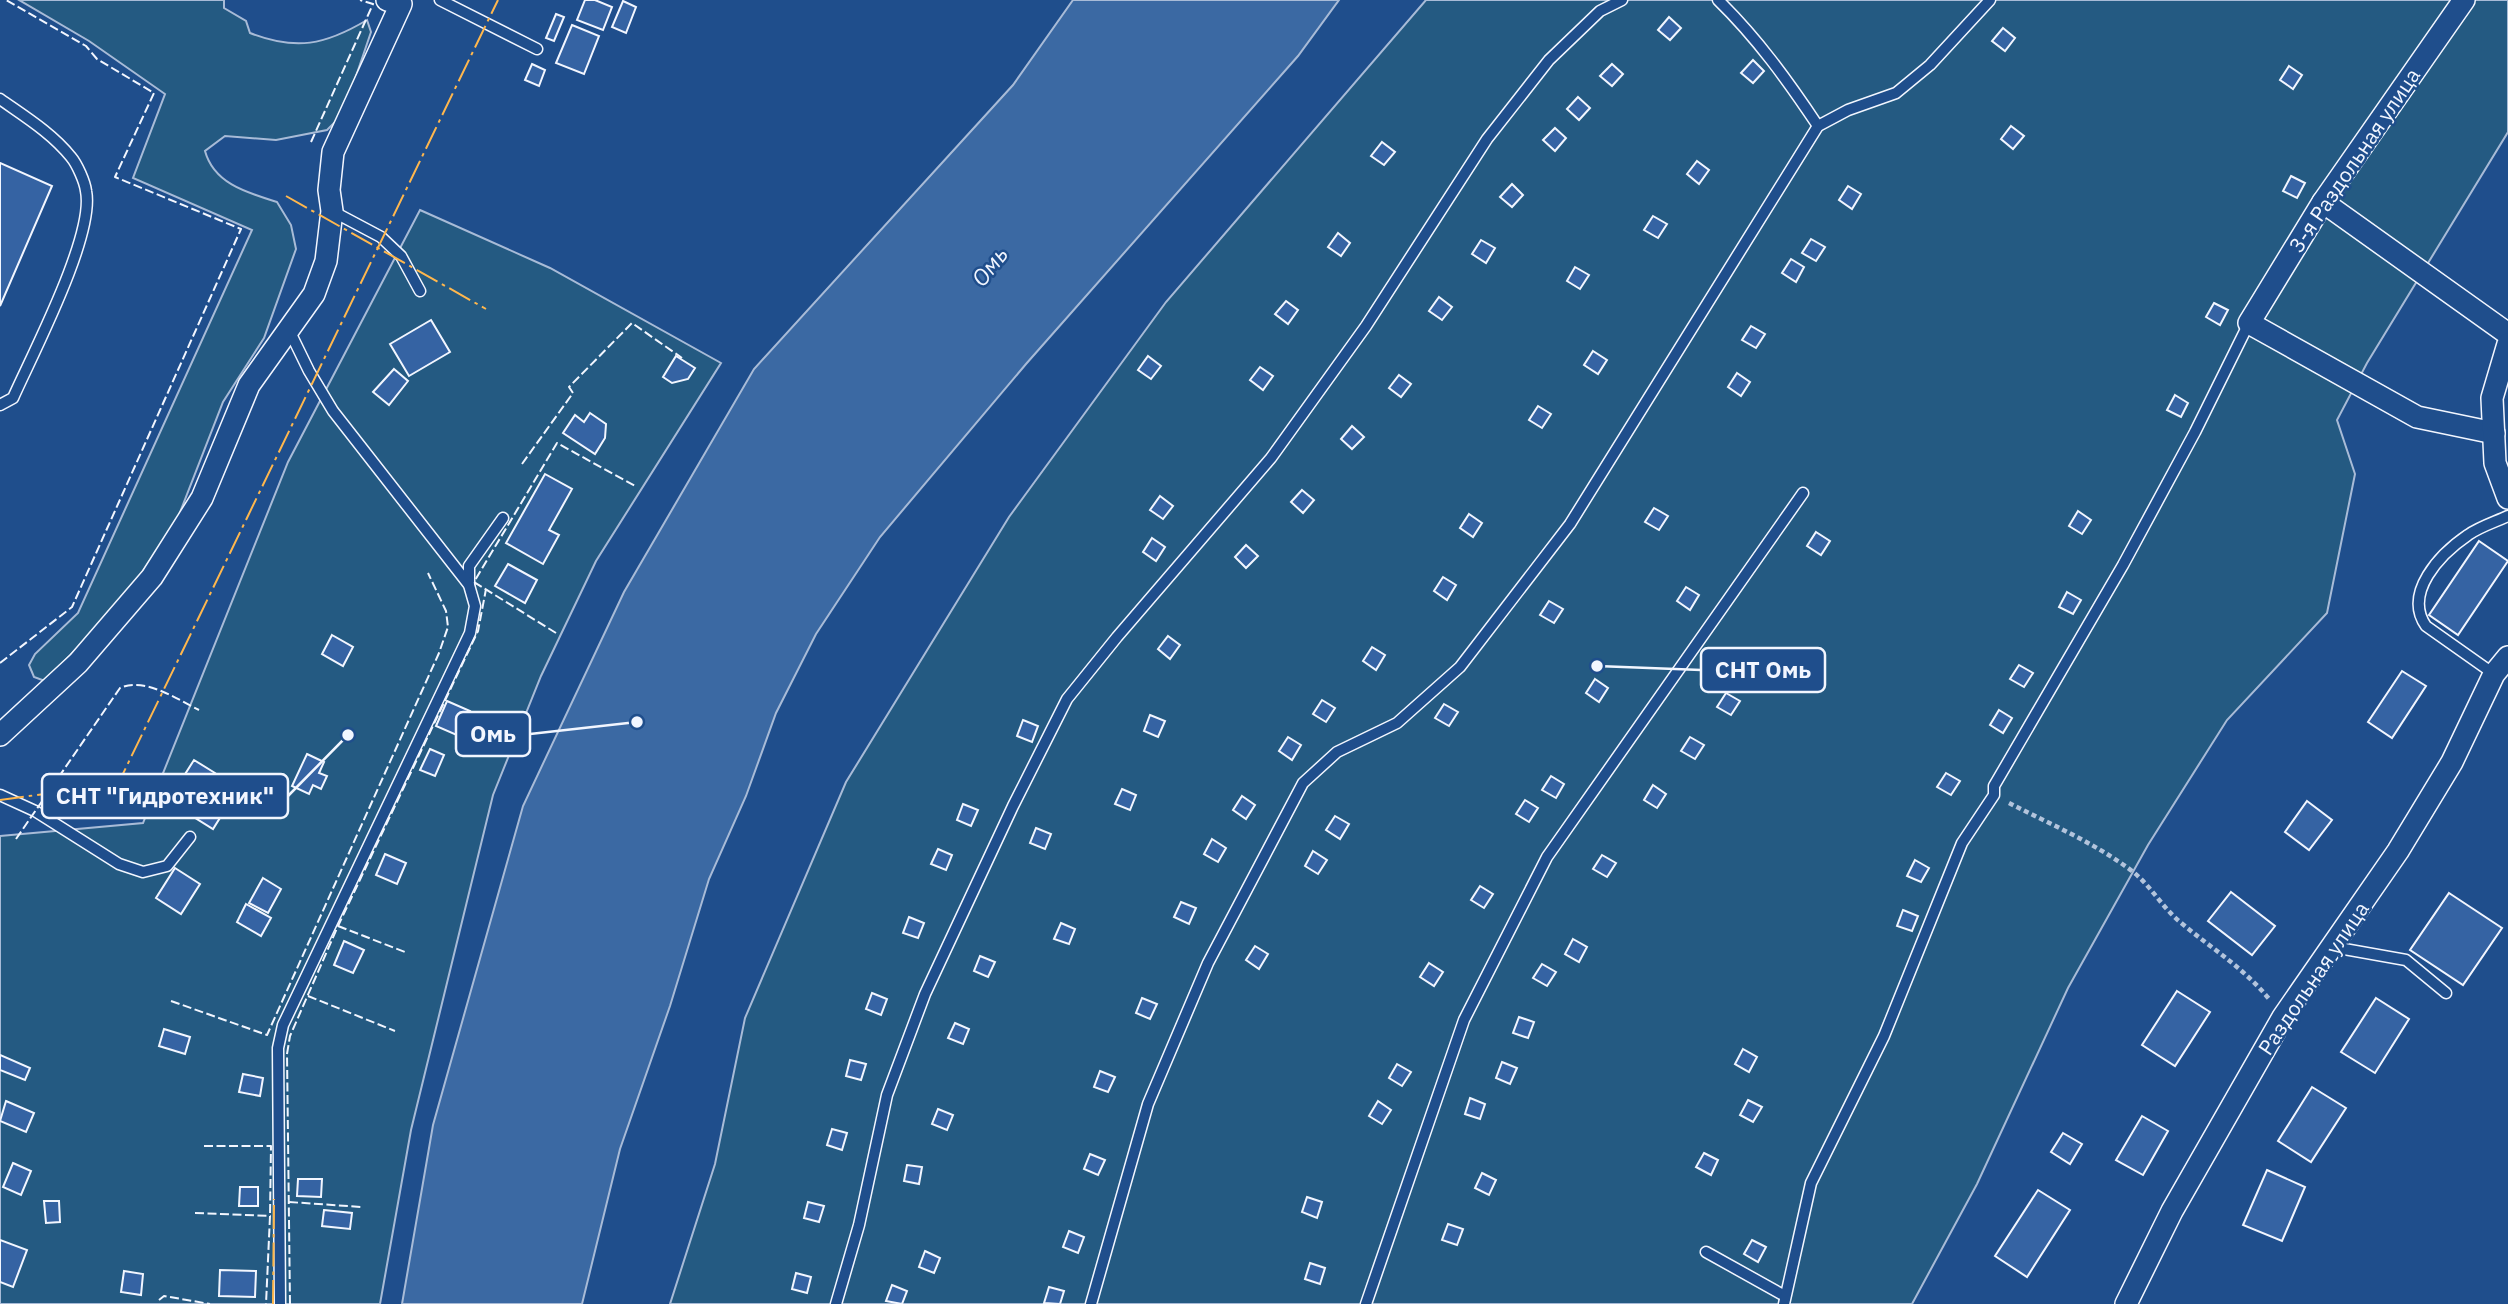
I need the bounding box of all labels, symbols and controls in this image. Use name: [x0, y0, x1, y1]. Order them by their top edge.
street label: 3-я Раздольная улица: [2282, 62, 2426, 258]
water label: Омь: [964, 240, 1014, 292]
callout: СНТ Омь: [1701, 648, 1825, 692]
text: СНТ Омь: [1715, 654, 1811, 684]
callout: Омь: [456, 712, 530, 756]
text: Омь: [470, 718, 516, 748]
callout: СНТ "Гидротехник": [42, 774, 288, 818]
text: СНТ "Гидротехник": [56, 780, 274, 810]
street label: Раздольная улица: [2251, 896, 2375, 1060]

